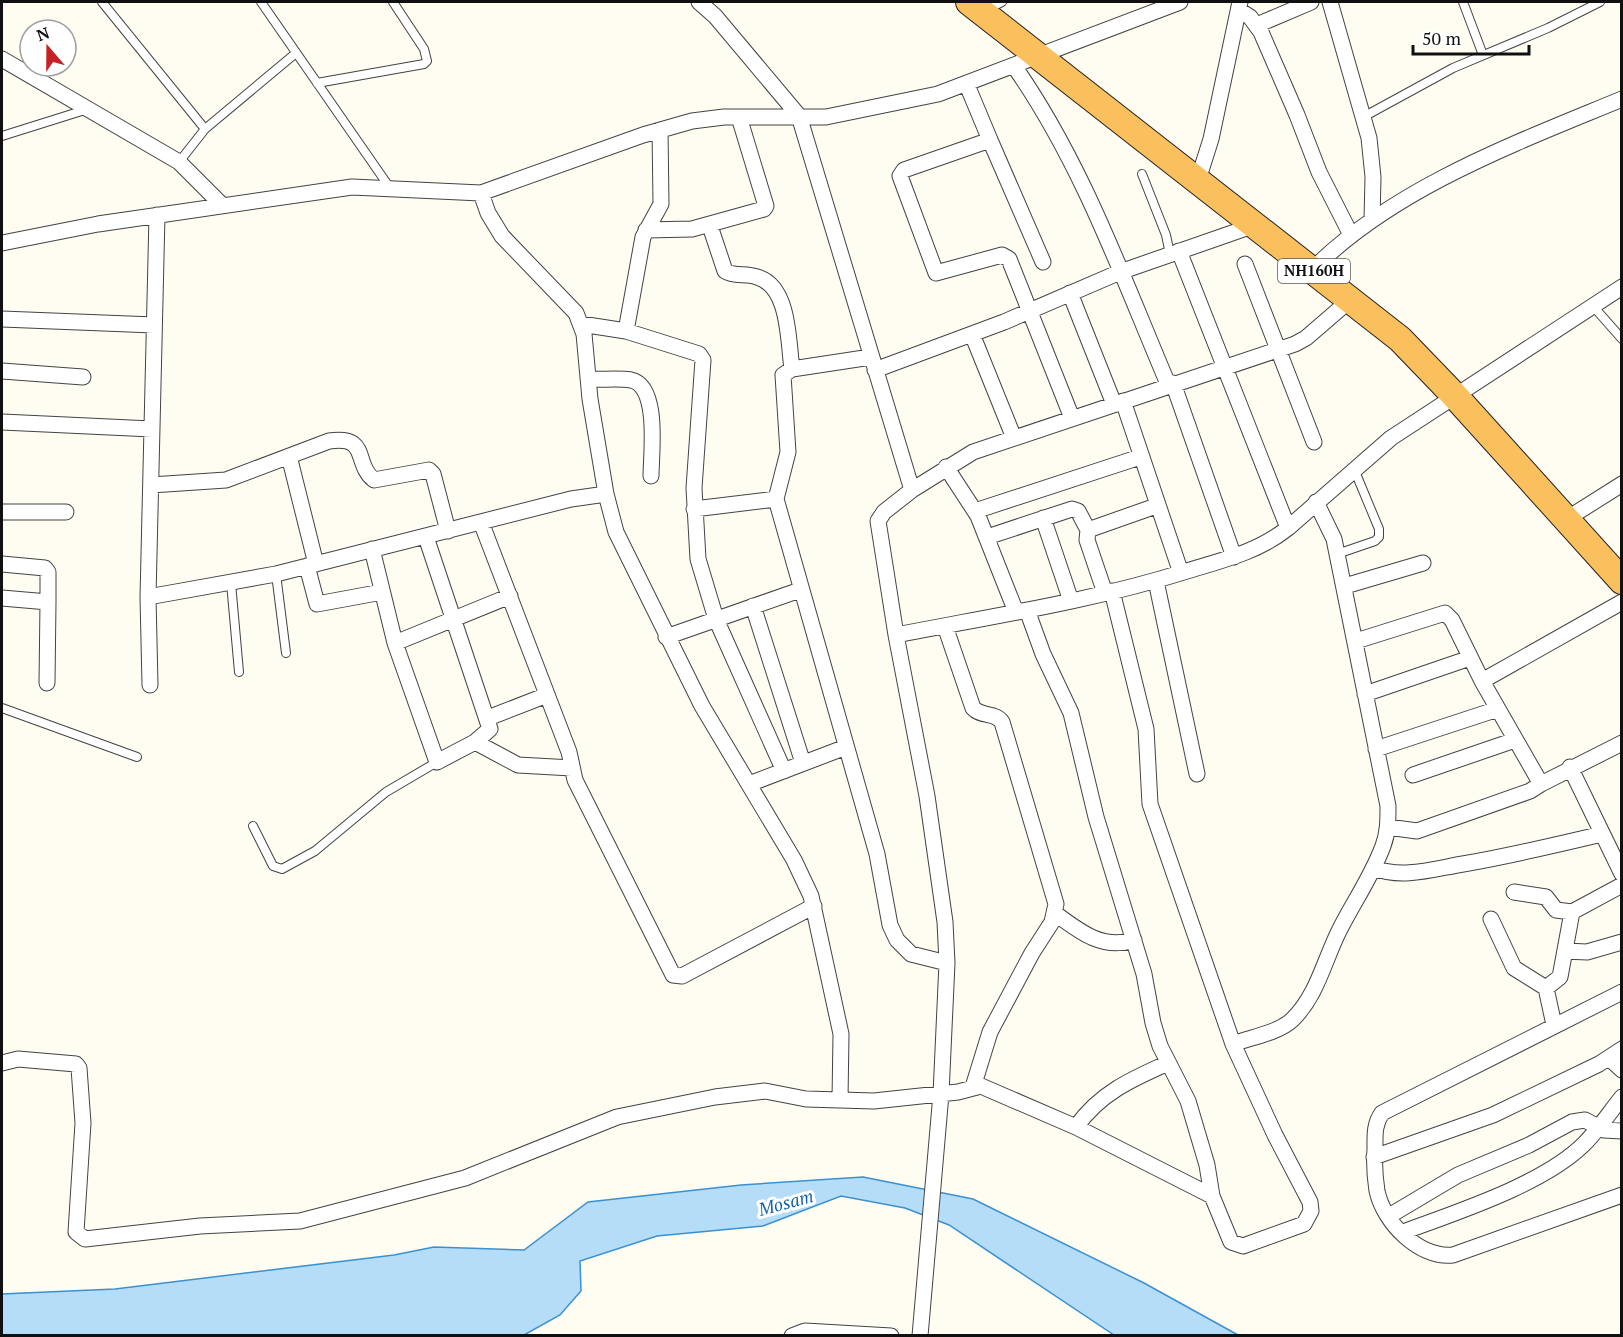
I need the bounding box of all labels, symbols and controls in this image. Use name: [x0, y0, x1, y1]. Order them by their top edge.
north arrow: [18, 18, 78, 78]
scale bar: [1413, 18, 1528, 56]
text: N: [33, 21, 52, 46]
text: 50 m: [1422, 26, 1462, 50]
road number: NH160H: [1278, 259, 1350, 283]
water label: Mosam: [755, 1183, 816, 1221]

